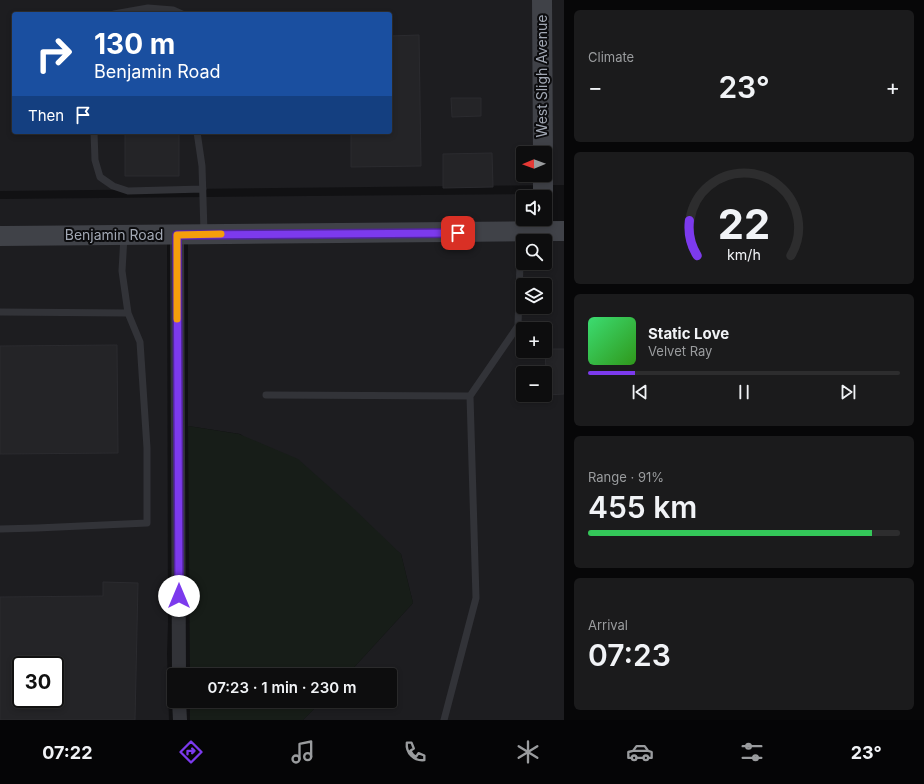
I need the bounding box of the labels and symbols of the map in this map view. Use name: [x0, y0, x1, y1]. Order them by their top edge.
street label: West Sligh Avenue: [533, 15, 550, 137]
north arrow: [516, 146, 552, 182]
pin: [441, 216, 475, 250]
street label: Benjamin Road: [65, 226, 163, 243]
position arrow: [158, 575, 200, 617]
speed limit sign: 30: [12, 656, 64, 708]

